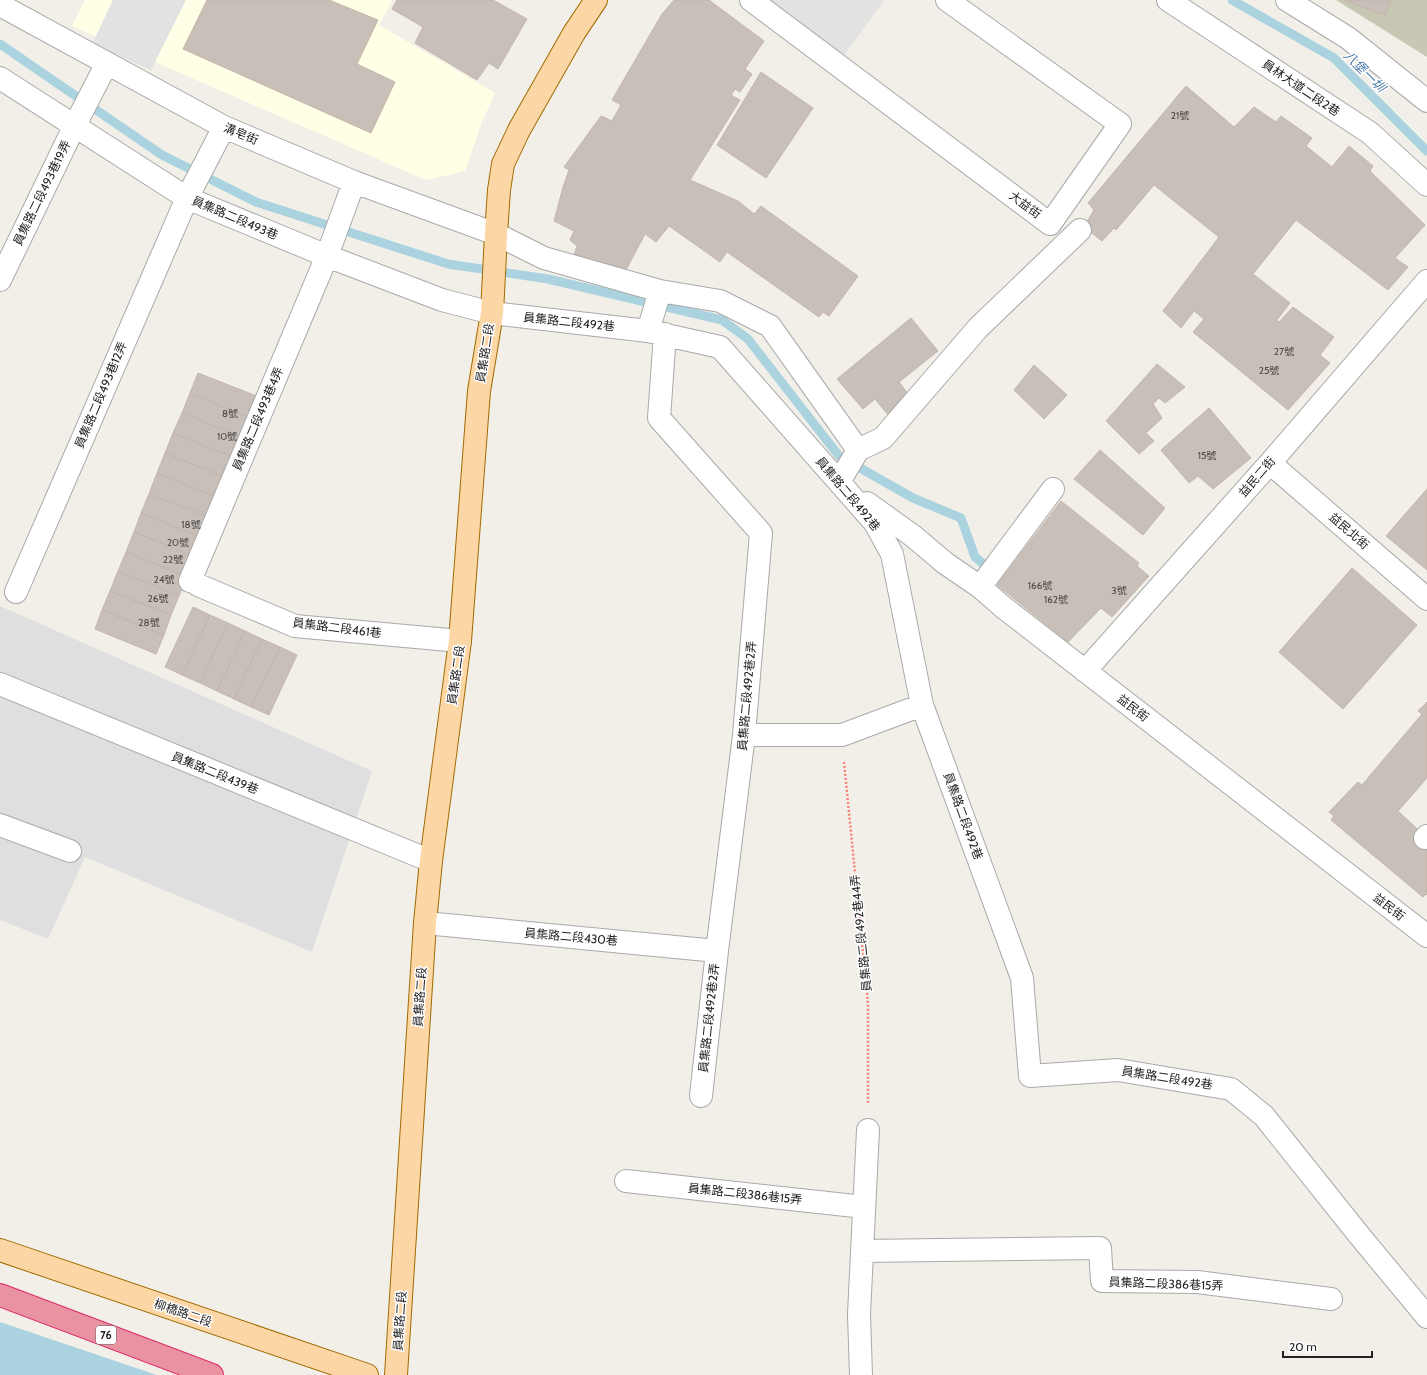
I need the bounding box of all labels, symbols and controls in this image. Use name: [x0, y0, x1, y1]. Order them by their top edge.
water label: 八堡一圳: [1341, 47, 1390, 96]
street label: 員林大道二段2巷: [1260, 56, 1343, 119]
house number: 21號: [1171, 109, 1189, 122]
street label: 溝皂街: [222, 120, 261, 147]
street label: 員集路二段493巷19弄: [10, 138, 73, 248]
street label: 大益街: [1006, 188, 1044, 221]
street label: 員集路二段493巷: [190, 193, 281, 242]
street label: 員集路二段492巷: [522, 309, 616, 334]
street label: 員集路二段: [472, 322, 497, 384]
street label: 員集路二段493巷12弄: [71, 339, 130, 450]
house number: 27號: [1274, 345, 1294, 358]
house number: 25號: [1259, 364, 1279, 377]
street label: 員集路二段493巷4弄: [229, 365, 286, 473]
house number: 8號: [222, 407, 238, 420]
house number: 10號: [217, 430, 237, 443]
house number: 15號: [1198, 449, 1216, 462]
street label: 員集路二段492巷: [813, 454, 884, 534]
street label: 益民二街: [1235, 454, 1278, 500]
street label: 益民北街: [1326, 509, 1372, 552]
house number: 18號: [181, 518, 201, 531]
house number: 20號: [167, 536, 189, 549]
house number: 22號: [163, 553, 183, 566]
house number: 24號: [153, 573, 175, 586]
house number: 166號: [1028, 579, 1052, 592]
house number: 3號: [1111, 584, 1127, 597]
house number: 26號: [148, 592, 168, 605]
house number: 162號: [1044, 593, 1068, 606]
street label: 員集路二段461巷: [292, 615, 382, 640]
house number: 28號: [138, 616, 160, 629]
street label: 員集路二段492巷2弄: [734, 640, 759, 752]
street label: 員集路二段: [444, 644, 467, 706]
street label: 益民街: [1115, 691, 1152, 725]
street label: 員集路二段439巷: [170, 748, 261, 797]
street label: 員集路二段492巷: [941, 770, 986, 862]
street label: 員集路二段492巷44弄: [847, 874, 874, 992]
street label: 益民街: [1371, 890, 1408, 924]
street label: 員集路二段430巷: [524, 925, 618, 948]
street label: 員集路二段492巷2弄: [695, 962, 722, 1074]
street label: 員集路二段: [410, 967, 429, 1027]
street label: 員集路二段492巷: [1120, 1063, 1214, 1092]
street label: 員集路二段386巷15弄: [687, 1180, 803, 1207]
street label: 員集路二段386巷15弄: [1108, 1274, 1224, 1293]
street label: 員集路二段: [390, 1291, 409, 1351]
street label: 柳橋路二段: [152, 1296, 214, 1329]
road number: 76: [96, 1326, 116, 1344]
scale bar: [1283, 1333, 1372, 1359]
text: 20 m: [1289, 1339, 1317, 1354]

